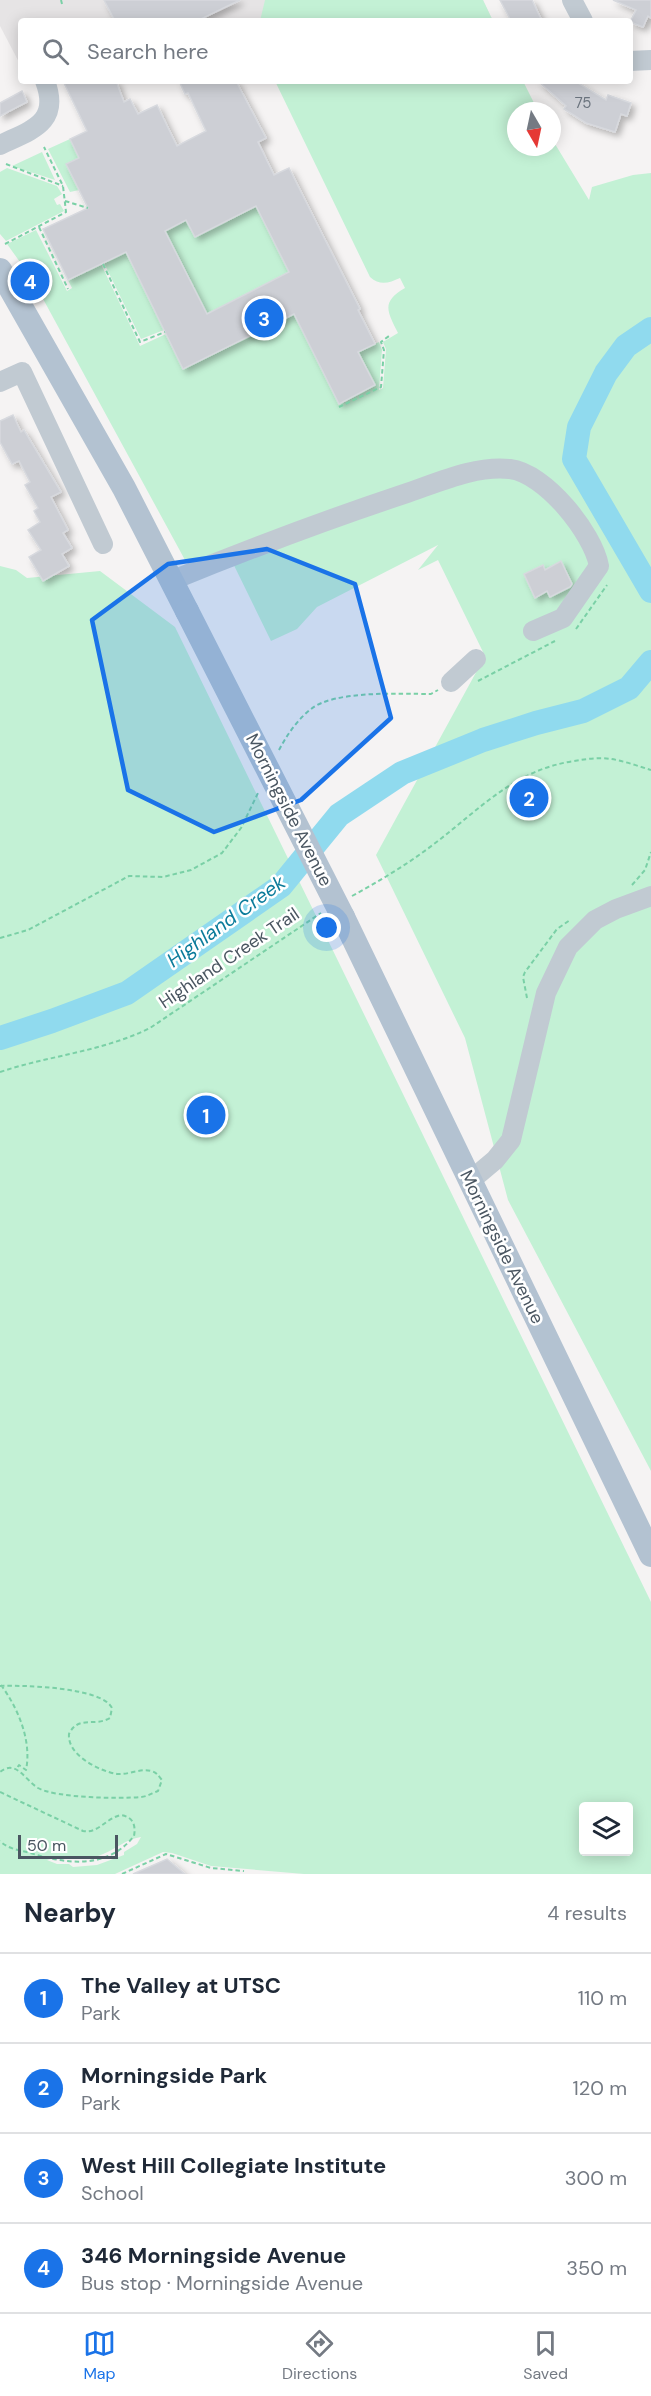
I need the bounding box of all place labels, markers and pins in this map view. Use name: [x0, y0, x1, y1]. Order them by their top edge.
pin: 4: [10, 258, 50, 304]
pin: 3: [244, 296, 284, 340]
pin: 2: [510, 776, 548, 820]
pin: 1: [186, 1092, 226, 1138]

